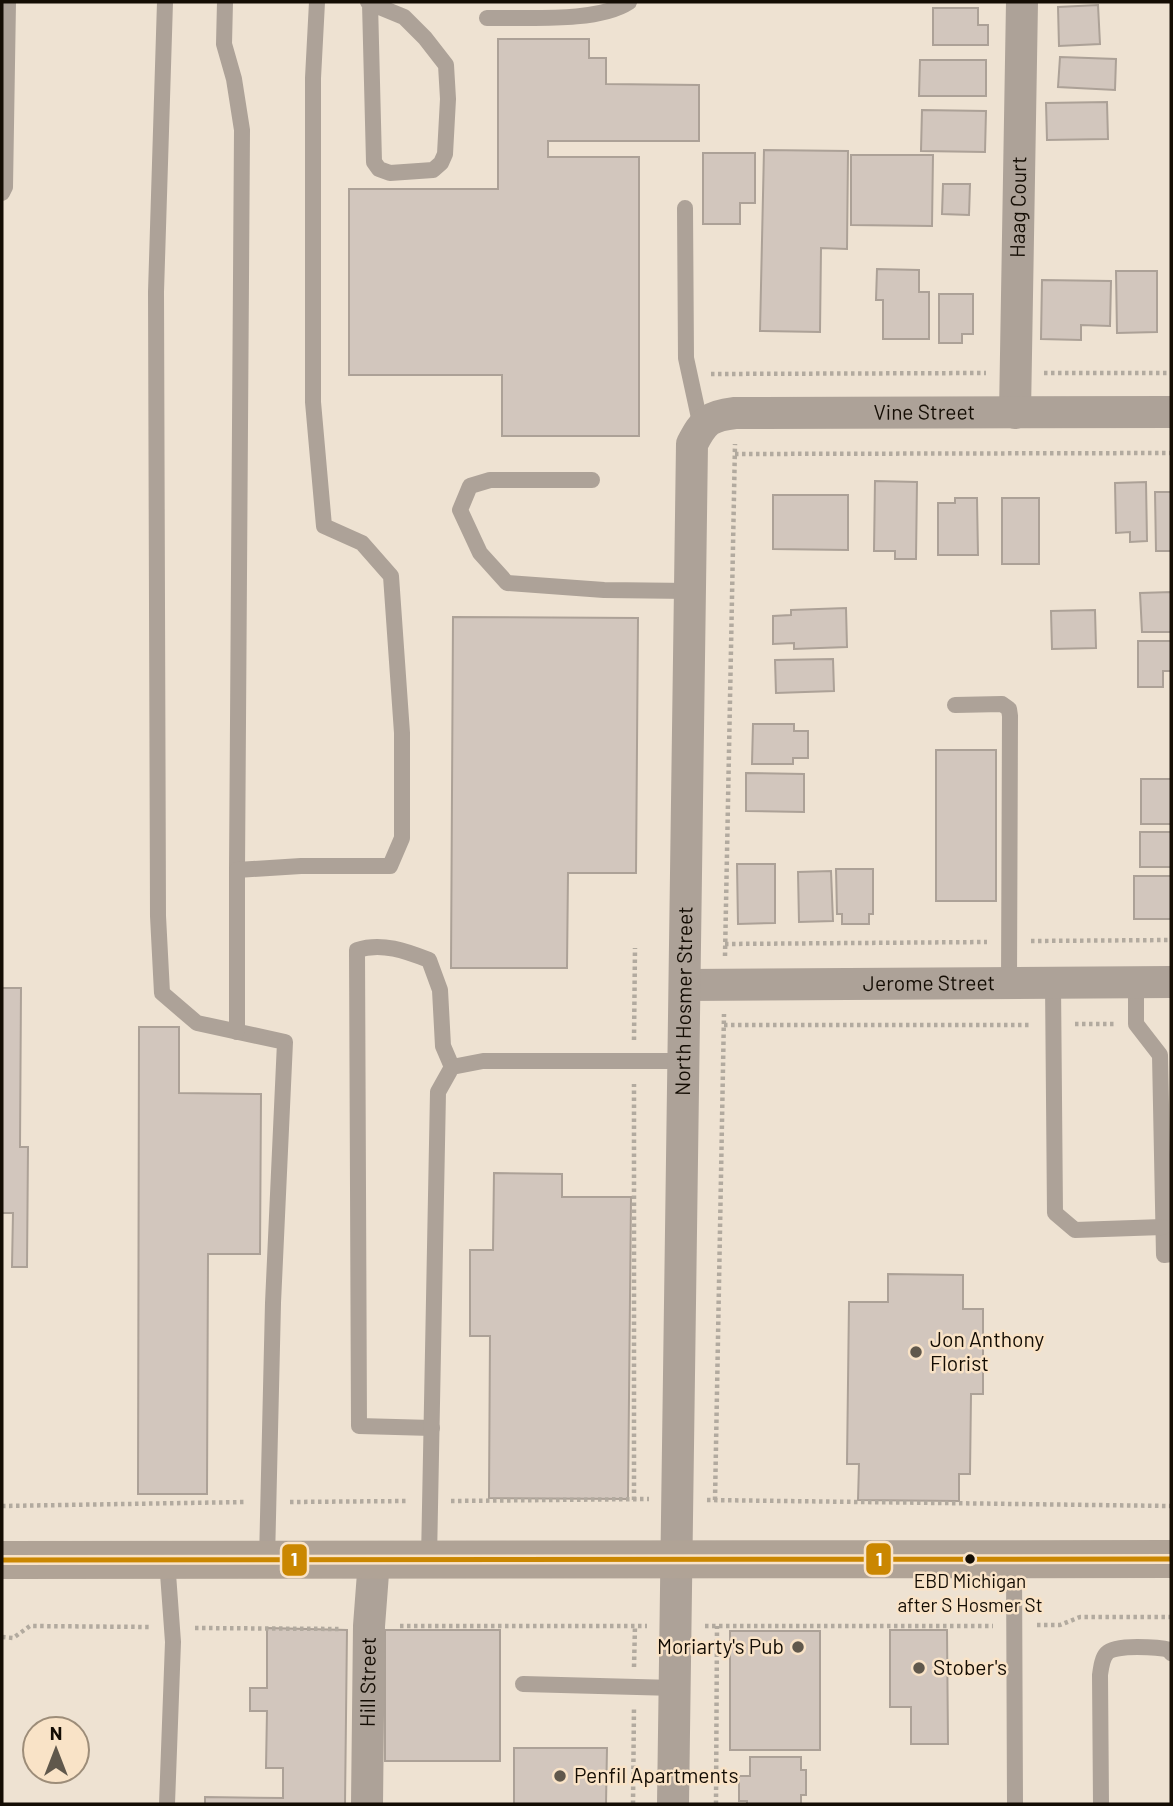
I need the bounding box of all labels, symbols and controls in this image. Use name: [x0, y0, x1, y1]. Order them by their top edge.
street label: Haag Court: [1004, 156, 1030, 258]
street label: Vine Street: [873, 398, 975, 424]
street label: North Hosmer Street: [669, 906, 697, 1096]
street label: Jerome Street: [863, 969, 995, 995]
place label: Jon Anthony Florist: [930, 1326, 1045, 1375]
marker: Jon Anthony Florist: [908, 1344, 924, 1360]
line badge: 1: [865, 1542, 892, 1576]
line badge: 1: [281, 1543, 308, 1577]
text: 1: [291, 1547, 297, 1570]
text: 1: [876, 1547, 882, 1570]
marker: EBD Michigan after S Hosmer St: [963, 1552, 977, 1566]
place label: EBD Michigan after S Hosmer St: [897, 1569, 1043, 1616]
place label: Moriarty's Pub: [657, 1633, 784, 1658]
street label: Hill Street: [354, 1637, 380, 1727]
marker: Moriarty's Pub: [790, 1639, 806, 1655]
place label: Stober's: [933, 1654, 1007, 1679]
marker: Stober's: [911, 1660, 927, 1676]
north arrow: [21, 1715, 91, 1785]
text: N: [50, 1721, 62, 1744]
place label: Penfil Apartments: [574, 1762, 739, 1787]
marker: Penfil Apartments: [552, 1768, 568, 1784]

